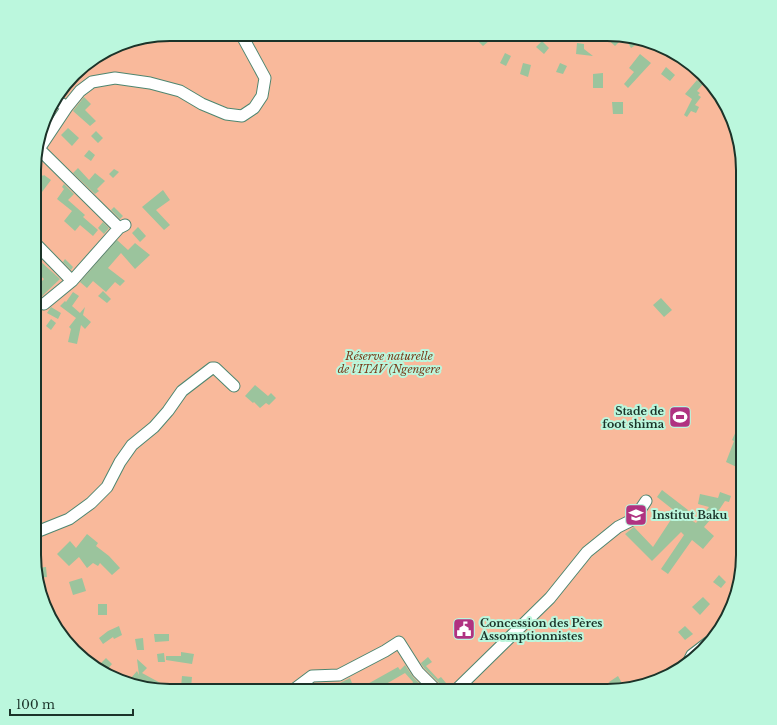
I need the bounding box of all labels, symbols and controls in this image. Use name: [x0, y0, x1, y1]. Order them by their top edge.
park label: Réserve naturelle de l'ITAV (Ngengere: [338, 349, 440, 376]
place label: Stade de foot shima: [602, 404, 665, 431]
sports icon: Stade de foot shima: [667, 404, 693, 430]
school or university icon: Institut Baku: [623, 502, 649, 528]
place label: Institut Baku: [652, 508, 728, 522]
public building icon: Concession des Pères Assomptionnistes: [451, 616, 477, 642]
place label: Concession des Pères Assomptionnistes: [479, 616, 602, 643]
scale bar: [10, 691, 133, 717]
text: 100 m: [16, 697, 55, 712]

